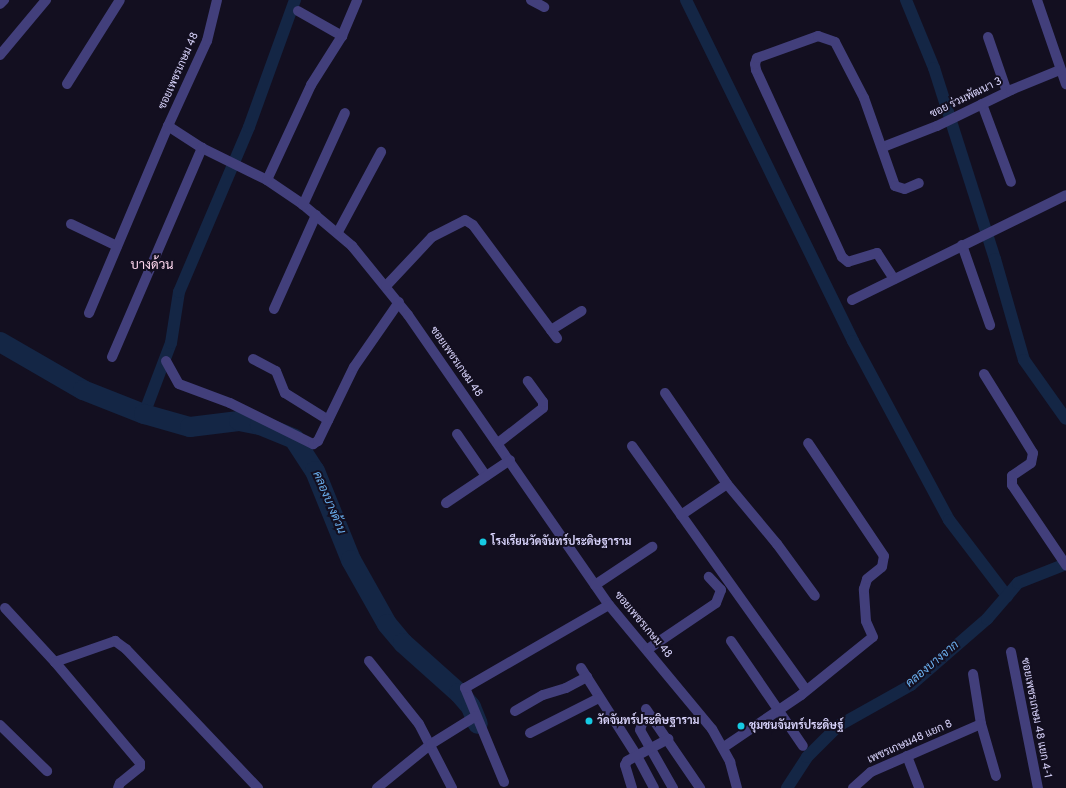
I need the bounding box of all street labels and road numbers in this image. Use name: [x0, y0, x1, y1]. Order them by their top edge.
street label: ซอยเพชรเกษม 48: [156, 30, 202, 112]
street label: ซอย ร่วมพัฒนา 3: [928, 75, 1004, 121]
street label: ซอยเพชรเกษม 48: [427, 324, 485, 400]
street label: ซอยเพชรเกษม 48: [611, 589, 675, 661]
street label: ซอยเพชรเกษม 48 แยก 4-1: [1018, 657, 1054, 779]
street label: เพชรเกษม48 แยก 8: [865, 717, 955, 767]

